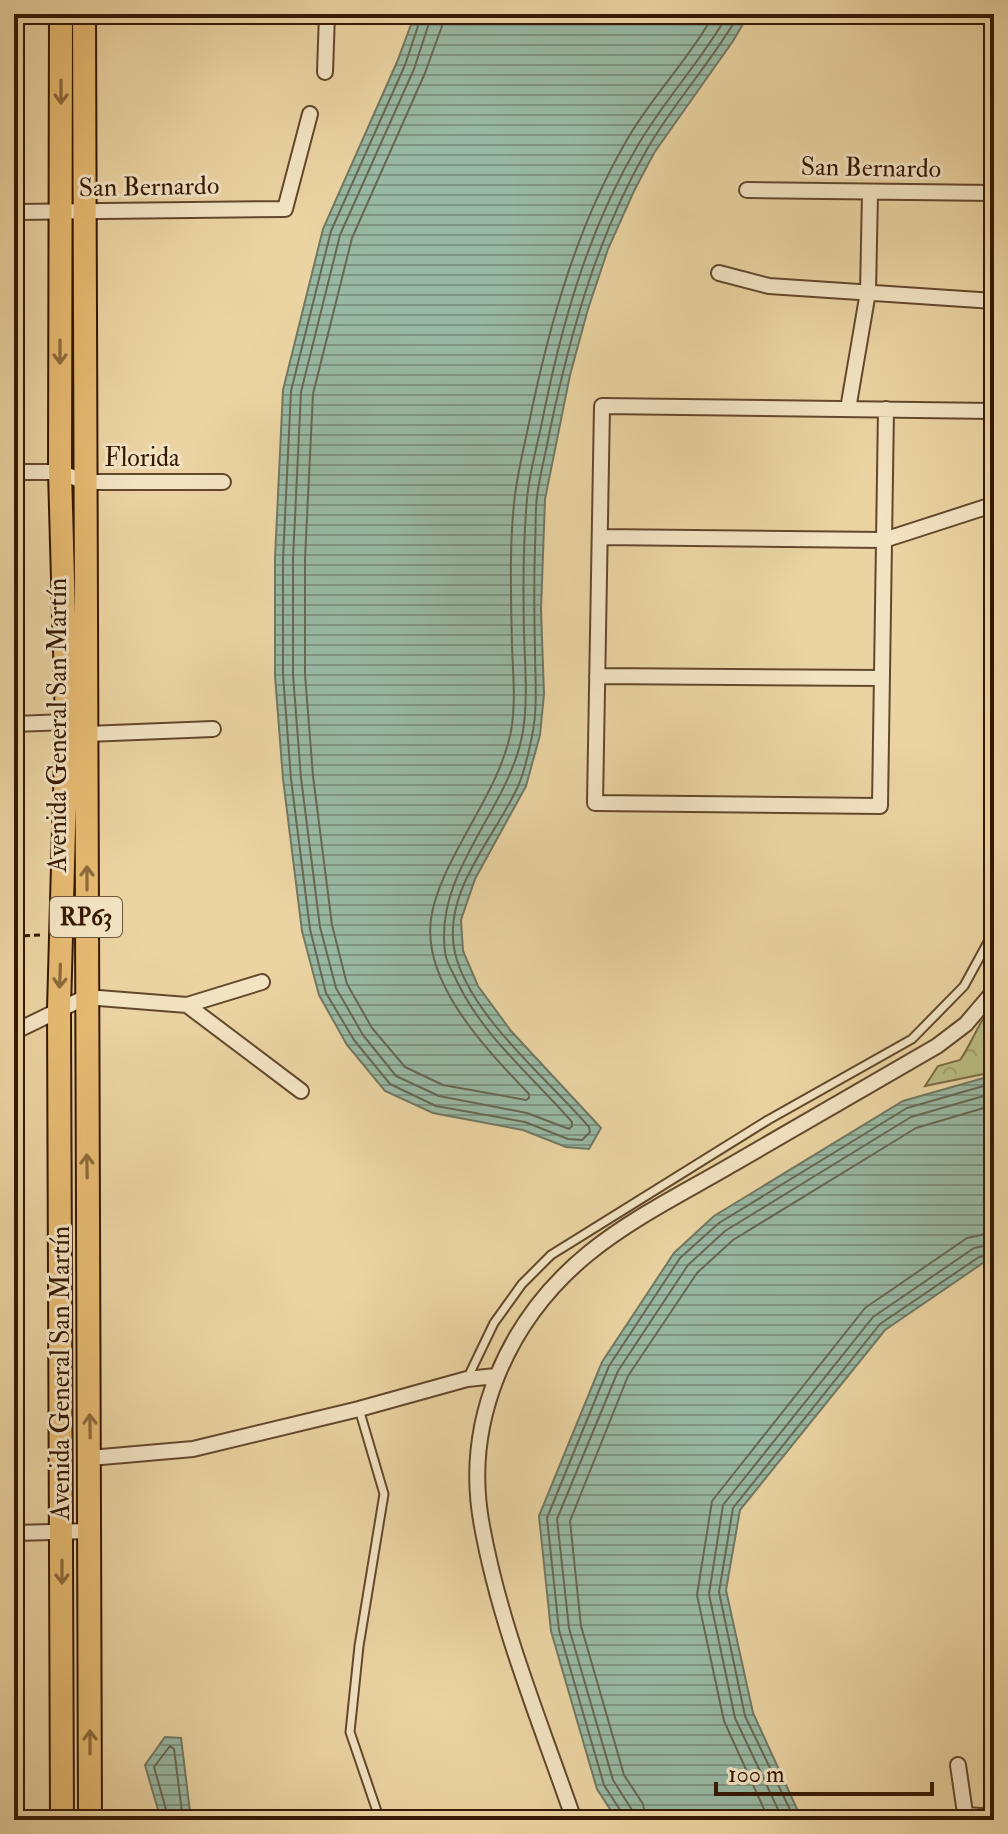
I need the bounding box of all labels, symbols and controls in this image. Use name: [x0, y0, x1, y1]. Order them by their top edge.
one-way arrow: [53, 78, 69, 105]
street label: San Bernardo: [800, 151, 942, 185]
street label: San Bernardo: [78, 170, 220, 204]
one-way arrow: [52, 338, 68, 365]
street label: Florida: [104, 442, 180, 474]
street label: Avenida General San Martín: [42, 578, 74, 873]
one-way arrow: [79, 865, 94, 892]
road number: RP63: [50, 897, 122, 937]
one-way arrow: [53, 962, 68, 989]
one-way arrow: [80, 1153, 95, 1180]
street label: Avenida General San Martín: [45, 1226, 77, 1521]
one-way arrow: [82, 1413, 98, 1440]
one-way arrow: [54, 1558, 70, 1585]
one-way arrow: [82, 1729, 98, 1756]
scale bar: [716, 1746, 932, 1796]
text: 100 m: [728, 1759, 785, 1790]

